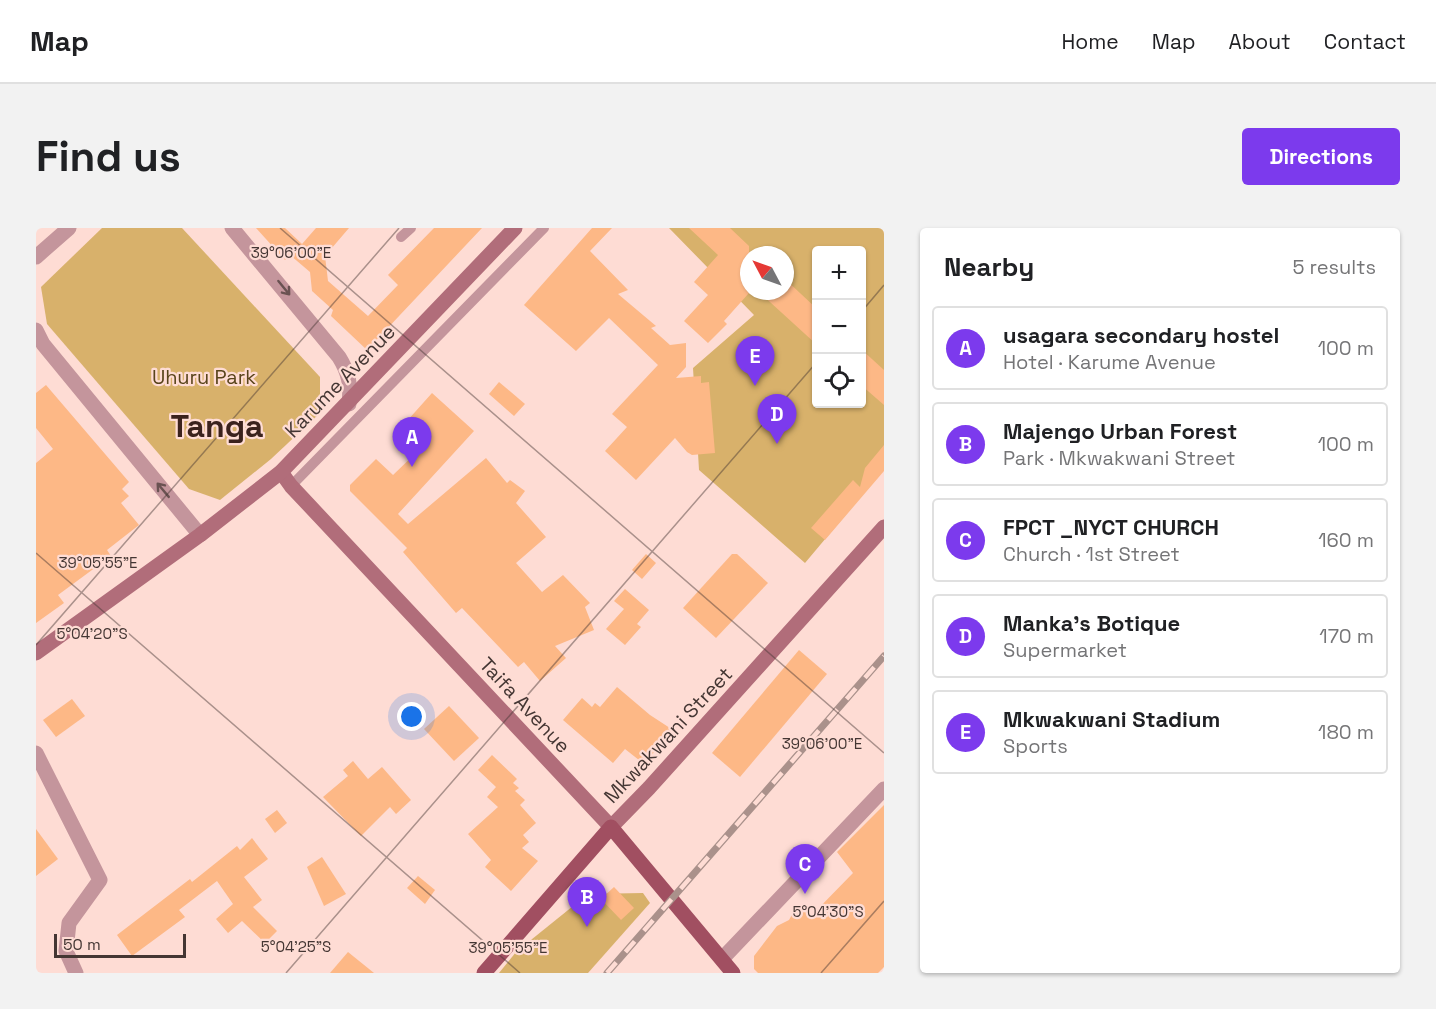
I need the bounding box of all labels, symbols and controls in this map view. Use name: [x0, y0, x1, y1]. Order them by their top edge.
text: Map: [30, 23, 89, 59]
text: Home: [1061, 28, 1119, 55]
text: Map: [1152, 28, 1196, 55]
text: About: [1229, 28, 1291, 55]
text: Contact: [1324, 28, 1406, 55]
button: Directions: [1242, 128, 1400, 185]
text: Find us: [36, 130, 181, 183]
text: 39°06'00"E: [251, 243, 331, 262]
north arrow: [740, 246, 794, 300]
map controls: [812, 246, 866, 408]
button: +: [812, 246, 866, 300]
text: Nearby: [944, 250, 1034, 284]
text: 5 results: [1292, 254, 1376, 280]
one-way arrow: [278, 280, 291, 296]
button: −: [812, 300, 866, 354]
street label: Karume Avenue: [279, 319, 401, 443]
text: usagara secondary hostel: [1003, 321, 1279, 349]
text: A: [959, 335, 972, 361]
text: 100 m: [1318, 335, 1374, 361]
pin: E: [736, 336, 774, 386]
text: Hotel · Karume Avenue: [1003, 349, 1216, 375]
button: locate: [812, 354, 866, 408]
park label: Uhuru Park: [152, 364, 256, 390]
pin: D: [758, 394, 796, 444]
district label: Tanga: [170, 406, 264, 446]
text: Majengo Urban Forest: [1003, 417, 1237, 445]
pin: A: [392, 418, 431, 467]
text: B: [959, 431, 972, 457]
text: 100 m: [1318, 431, 1374, 457]
text: Park · Mkwakwani Street: [1003, 445, 1236, 471]
one-way arrow: [156, 482, 169, 498]
text: FPCT _NYCT CHURCH: [1003, 513, 1219, 541]
text: C: [959, 527, 972, 553]
text: 160 m: [1318, 527, 1374, 553]
text: Church · 1st Street: [1003, 541, 1180, 567]
text: 39°05'55"E: [58, 553, 138, 572]
text: Manka's Botique: [1003, 609, 1180, 637]
text: D: [959, 623, 972, 649]
text: 170 m: [1319, 623, 1374, 649]
text: 5°04'20"S: [56, 624, 128, 643]
text: Supermarket: [1003, 637, 1127, 663]
street label: Taifa Avenue: [474, 651, 576, 759]
street label: Mkwakwani Street: [598, 661, 738, 809]
your location: [397, 702, 426, 731]
text: Mkwakwani Stadium: [1003, 705, 1220, 733]
text: E: [960, 719, 971, 745]
text: 180 m: [1318, 719, 1374, 745]
text: Sports: [1003, 733, 1068, 759]
text: 39°06'00"E: [782, 734, 862, 753]
pin: C: [786, 844, 824, 894]
pin: B: [568, 878, 606, 927]
text: 5°04'30"S: [792, 902, 864, 921]
scale bar: [54, 931, 186, 958]
text: 50 m: [63, 934, 101, 955]
text: 5°04'25"S: [261, 937, 331, 956]
text: 39°05'55"E: [468, 938, 548, 957]

